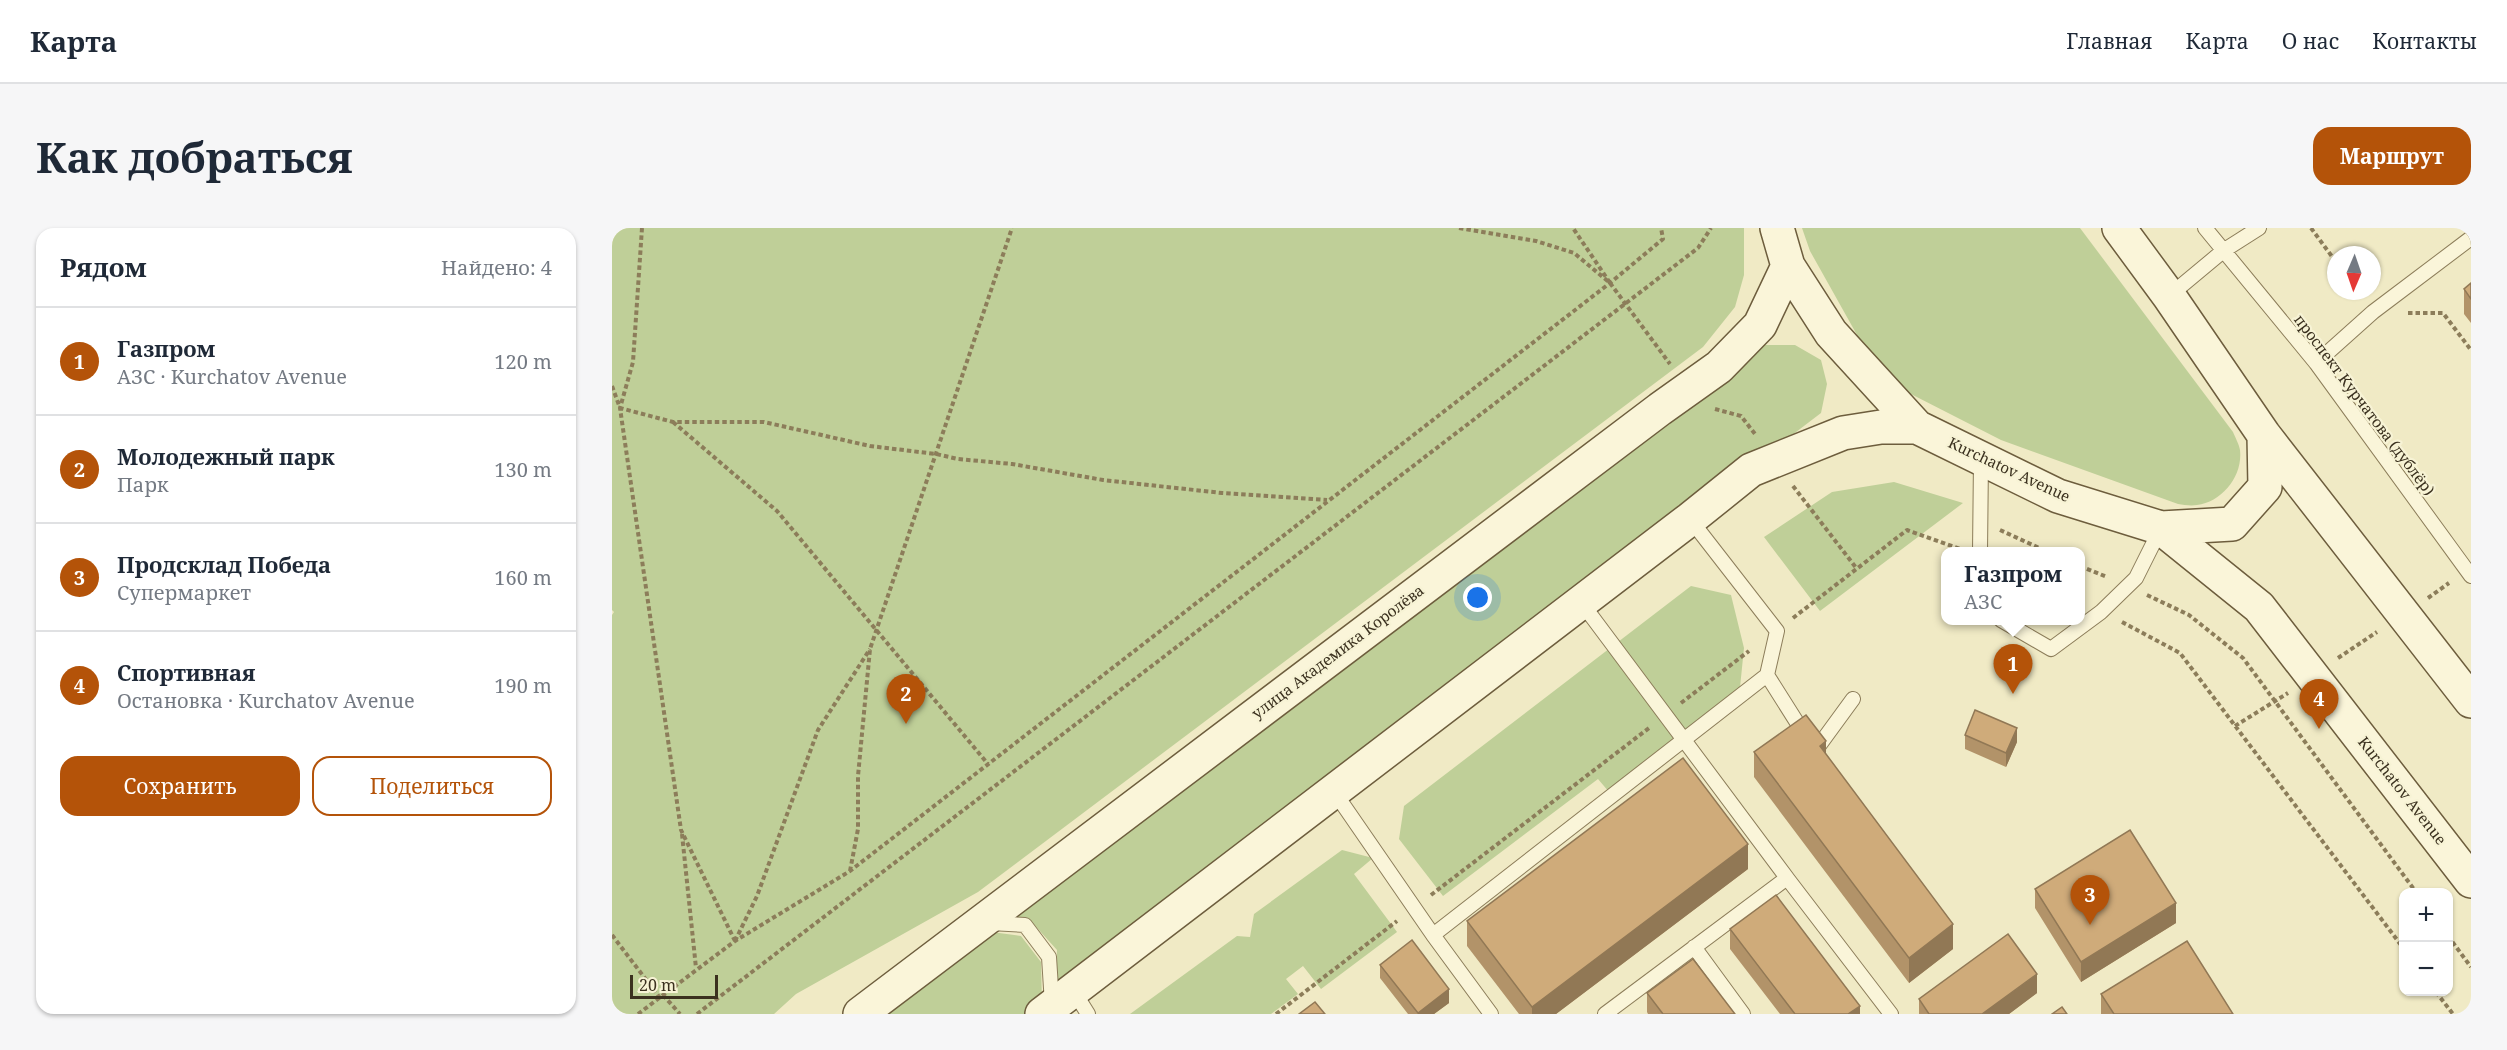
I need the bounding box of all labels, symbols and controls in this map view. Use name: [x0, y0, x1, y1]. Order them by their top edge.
text: Карта: [30, 22, 117, 60]
text: Главная: [2066, 27, 2153, 55]
text: Карта: [2186, 27, 2249, 55]
text: О нас: [2282, 27, 2339, 55]
text: Контакты: [2372, 27, 2477, 55]
button: Маршрут: [2313, 127, 2471, 185]
text: Как добраться: [36, 128, 353, 185]
north arrow: [2327, 246, 2381, 300]
text: Рядом: [60, 249, 147, 285]
text: Найдено: 4: [441, 254, 552, 281]
street label: проспект Курчатова (дублёр): [2290, 310, 2440, 499]
text: Газпром: [117, 333, 215, 363]
text: 1: [74, 348, 85, 375]
text: 120 m: [494, 348, 552, 375]
text: АЗС · Kurchatov Avenue: [117, 363, 347, 390]
street label: Kurchatov Avenue: [1945, 432, 2074, 506]
text: Молодежный парк: [117, 441, 335, 471]
text: 2: [74, 456, 85, 483]
text: 130 m: [494, 456, 552, 483]
text: Парк: [117, 471, 169, 498]
popup: [1941, 547, 2085, 625]
text: Продсклад Победа: [117, 549, 331, 579]
text: Газпром: [1964, 558, 2062, 588]
text: 3: [74, 564, 85, 591]
text: 160 m: [494, 564, 552, 591]
text: Супермаркет: [117, 579, 251, 606]
street label: улица Академика Королёва: [1247, 580, 1428, 723]
your location: [1463, 583, 1492, 612]
text: АЗС: [1964, 588, 2002, 615]
pin: 1: [1994, 644, 2032, 694]
text: Спортивная: [117, 657, 255, 687]
text: 4: [74, 672, 85, 699]
text: 190 m: [494, 672, 552, 699]
pin: 2: [886, 674, 926, 724]
pin: 4: [2300, 680, 2338, 729]
text: Остановка · Kurchatov Avenue: [117, 687, 415, 714]
street label: Kurchatov Avenue: [2354, 732, 2451, 849]
button: Сохранить: [60, 756, 300, 816]
button: Поделиться: [312, 756, 552, 816]
pin: 3: [2070, 876, 2110, 925]
map controls: [2399, 888, 2453, 996]
button: +: [2399, 888, 2453, 942]
button: −: [2399, 942, 2453, 996]
scale bar: [630, 972, 718, 1000]
text: 20 m: [639, 974, 676, 996]

